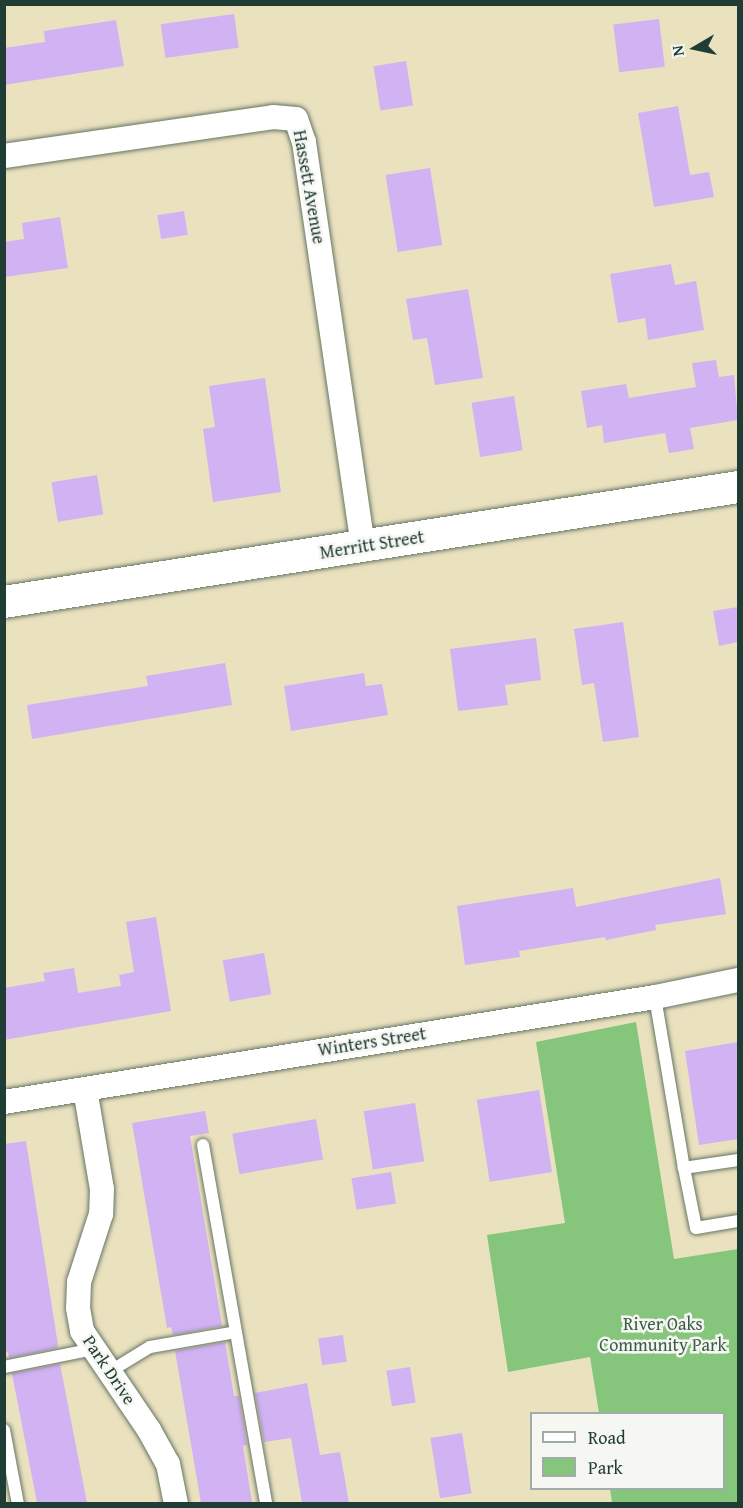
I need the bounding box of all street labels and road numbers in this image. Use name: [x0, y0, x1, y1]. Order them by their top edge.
street label: Hassett Avenue: [288, 128, 330, 246]
street label: Merritt Street: [318, 526, 426, 564]
street label: Winters Street: [316, 1023, 428, 1061]
street label: Park Drive: [78, 1331, 140, 1409]

